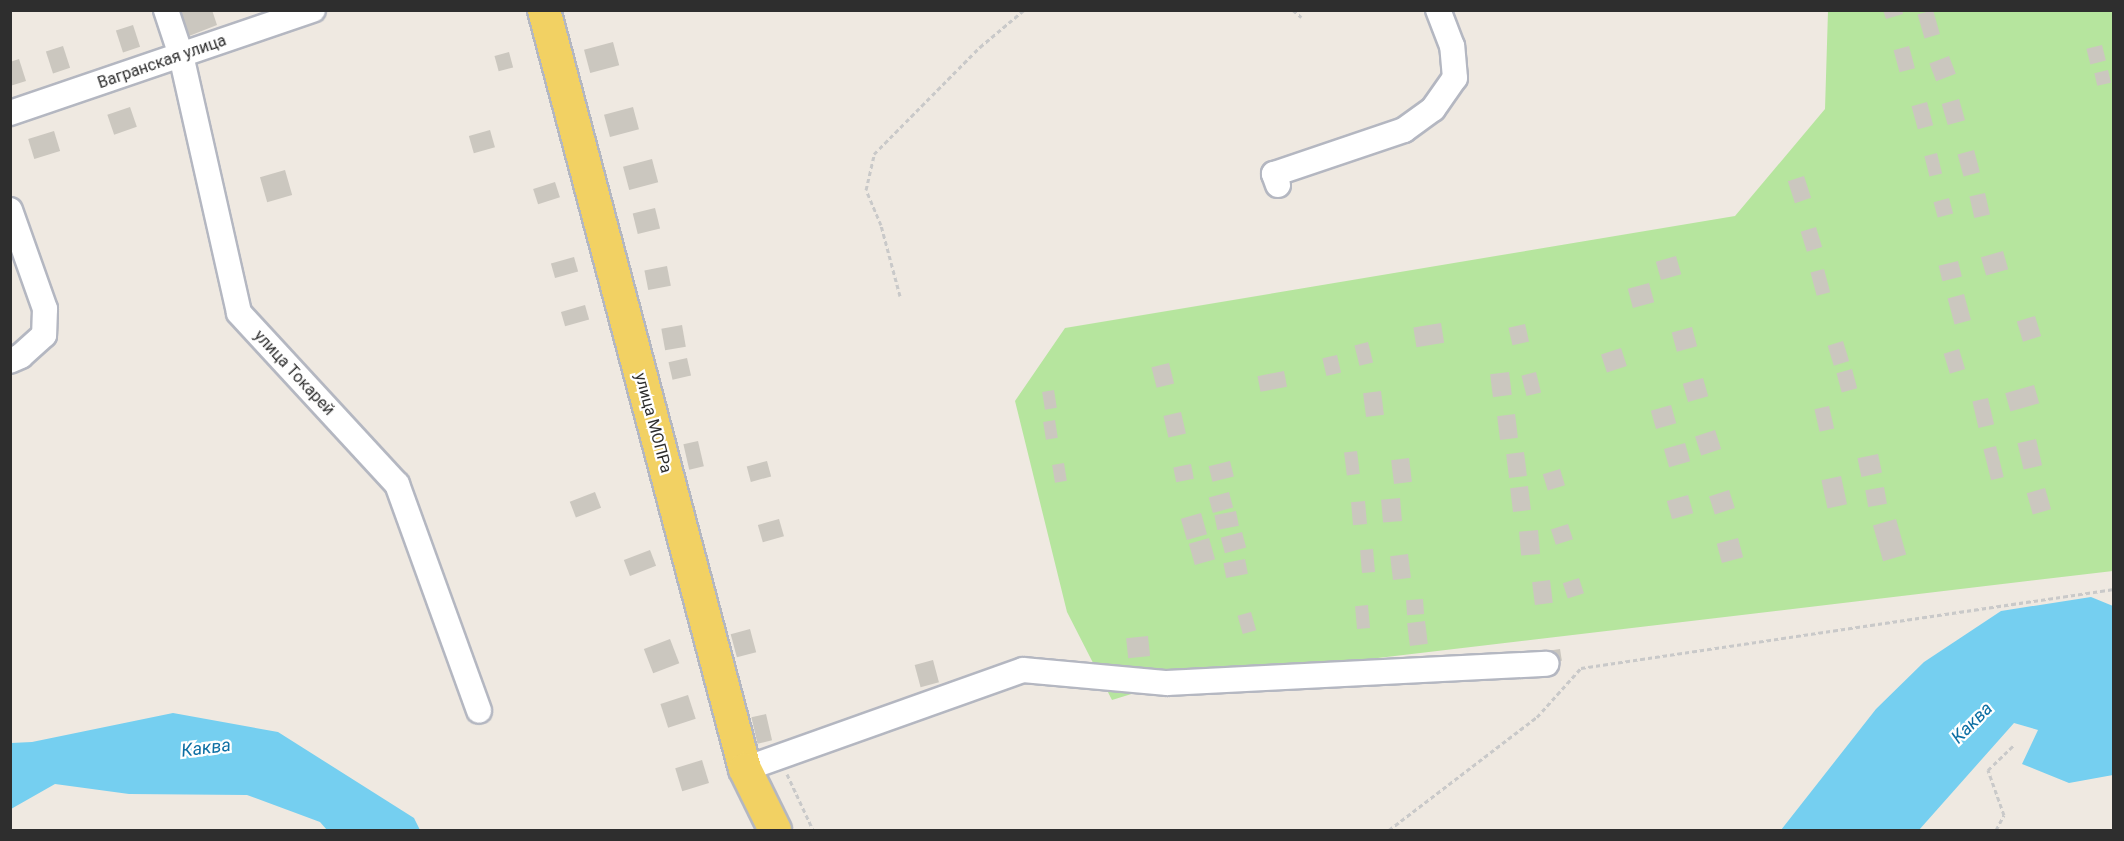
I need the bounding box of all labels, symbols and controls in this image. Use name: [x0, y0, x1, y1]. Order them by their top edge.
street label: Вагранская улица: [95, 31, 229, 93]
street label: улица Токарей: [250, 326, 338, 420]
street label: улица МОПРа: [630, 371, 676, 475]
water label: Каква: [1947, 698, 1997, 748]
water label: Каква: [180, 734, 232, 762]

